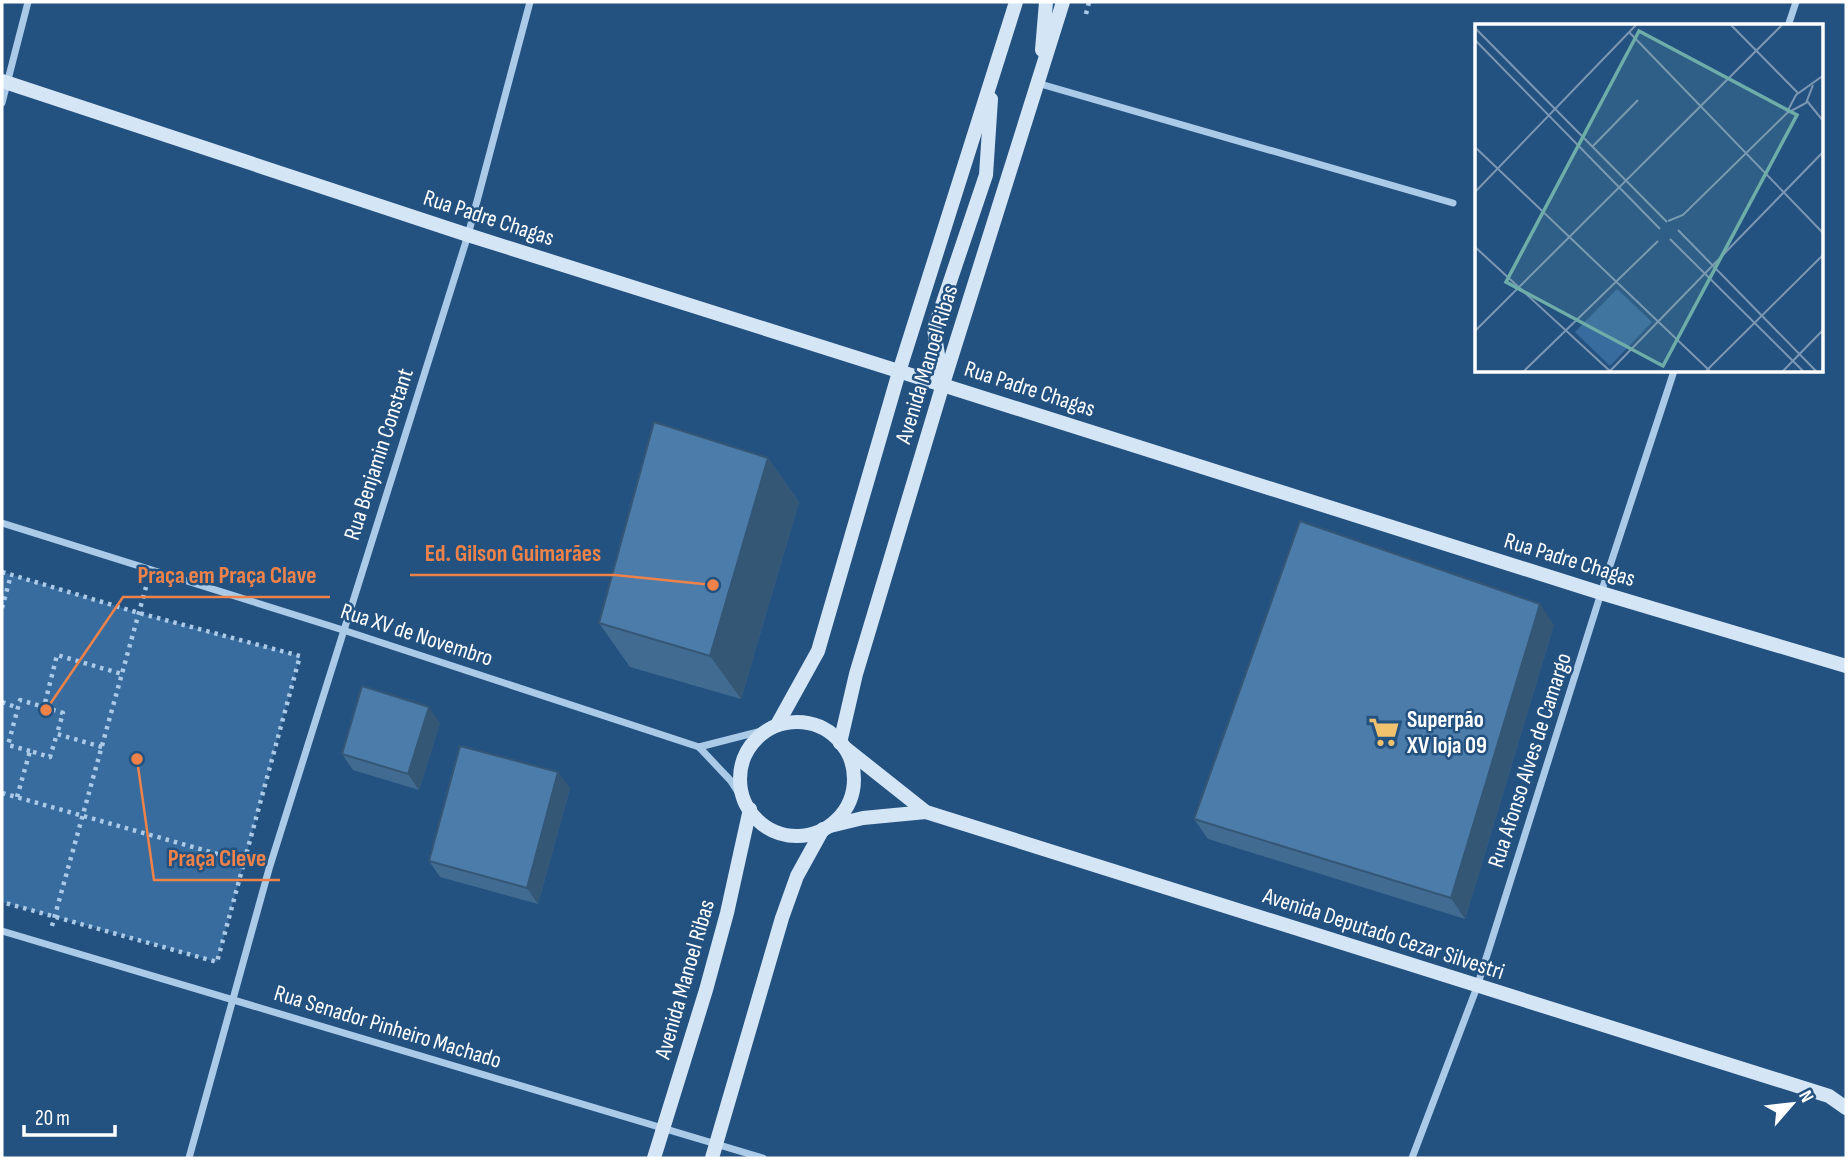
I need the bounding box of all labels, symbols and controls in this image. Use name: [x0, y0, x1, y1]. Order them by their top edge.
inset map: [1475, 24, 1824, 373]
street label: Rua Padre Chagas: [420, 184, 557, 252]
street label: Avenida Manoel Ribas: [889, 282, 964, 448]
street label: Rua Padre Chagas: [961, 355, 1098, 423]
street label: Rua Benjamin Constant: [338, 365, 420, 544]
street label: Rua Padre Chagas: [1501, 527, 1639, 593]
callout: Ed. Gilson Guimarães: [410, 530, 615, 575]
text: Ed. Gilson Guimarães: [425, 539, 601, 568]
callout: Praça em Praça Clave: [123, 552, 330, 597]
text: Praça em Praça Clave: [137, 561, 317, 590]
street label: Rua XV de Novembro: [337, 597, 496, 673]
street label: Rua Afonso Alves de Camargo: [1482, 649, 1578, 871]
place label: Superpão XV loja 09: [1406, 706, 1487, 760]
supermarket icon: Superpão XV loja 09: [1367, 715, 1401, 749]
callout: Praça Cleve: [154, 835, 280, 880]
text: Praça Cleve: [168, 844, 266, 873]
street label: Avenida Deputado Cezar Silvestri: [1259, 881, 1508, 986]
street label: Avenida Manoel Ribas: [649, 896, 721, 1063]
street label: Rua Senador Pinheiro Machado: [271, 979, 505, 1075]
north arrow: [1757, 1069, 1827, 1139]
text: N: [1793, 1087, 1818, 1107]
scale bar: [24, 1094, 116, 1138]
text: 20 m: [35, 1106, 70, 1131]

